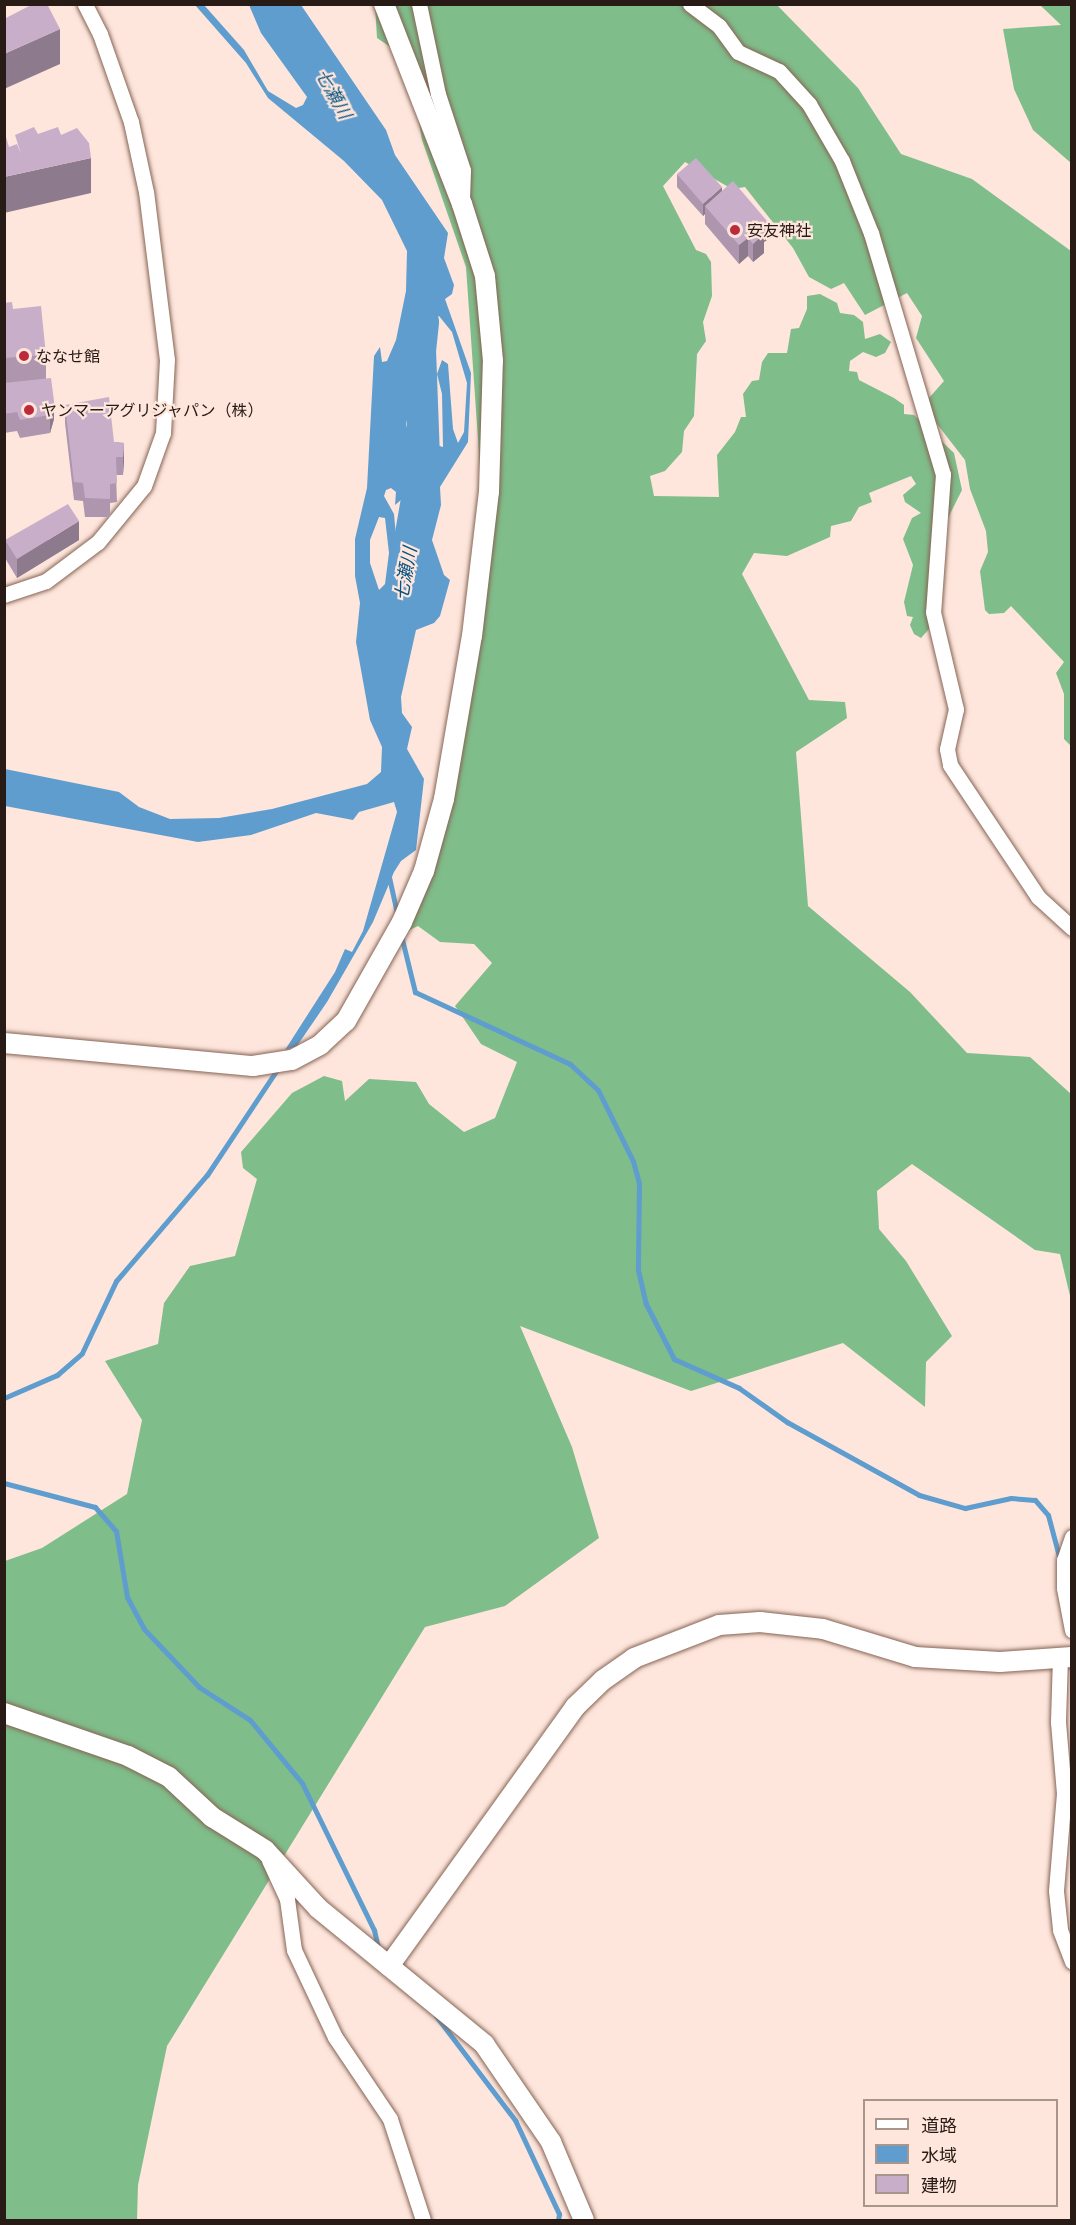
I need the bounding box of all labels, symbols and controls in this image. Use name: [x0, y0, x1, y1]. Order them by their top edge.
water label: 七瀬川: [310, 65, 356, 123]
place label: 安友神社: [747, 220, 811, 240]
marker: 安友神社: [728, 223, 742, 237]
place label: ななせ館: [36, 346, 100, 366]
marker: ななせ館: [17, 349, 31, 363]
place label: ヤンマーアグリジャパン（株）: [41, 400, 265, 420]
marker: ヤンマーアグリジャパン（株）: [22, 403, 36, 417]
water label: 七瀬川: [391, 546, 421, 602]
legend: [863, 2099, 1058, 2207]
text: 道路: [921, 2114, 957, 2137]
text: 水域: [921, 2144, 957, 2167]
text: 建物: [921, 2174, 957, 2197]

